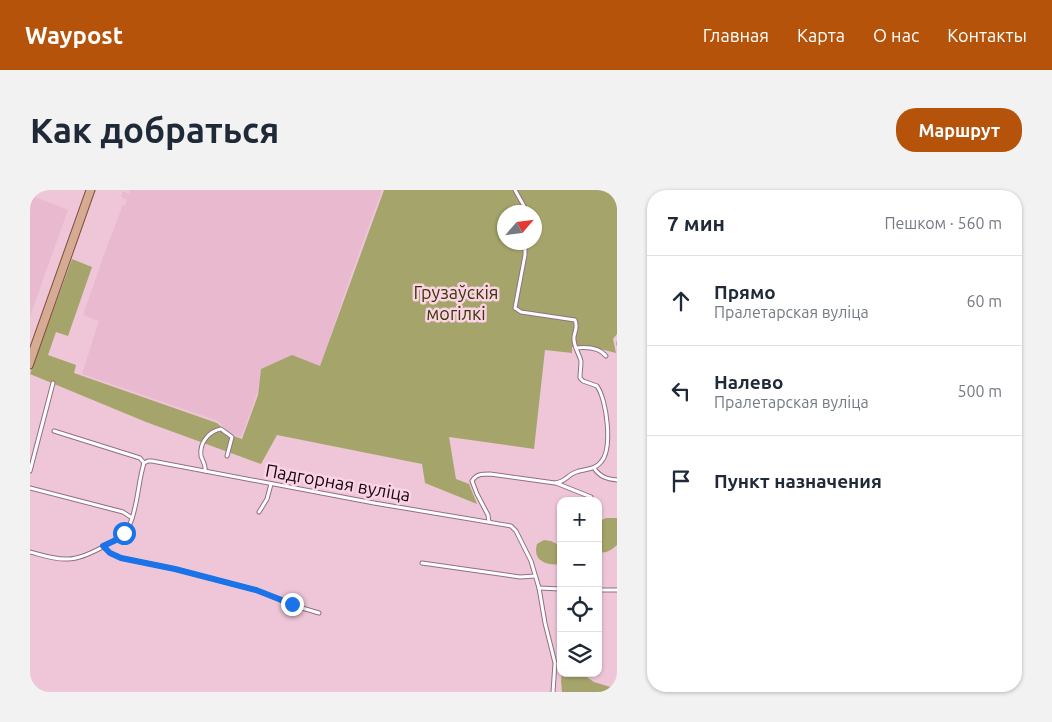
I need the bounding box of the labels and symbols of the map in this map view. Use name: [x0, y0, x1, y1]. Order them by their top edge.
north arrow: [497, 205, 542, 250]
park label: Грузаўскія могілкі: [414, 282, 498, 323]
street label: Падгорная вуліца: [264, 459, 412, 505]
route start: [113, 522, 136, 545]
route end: [281, 593, 304, 616]

